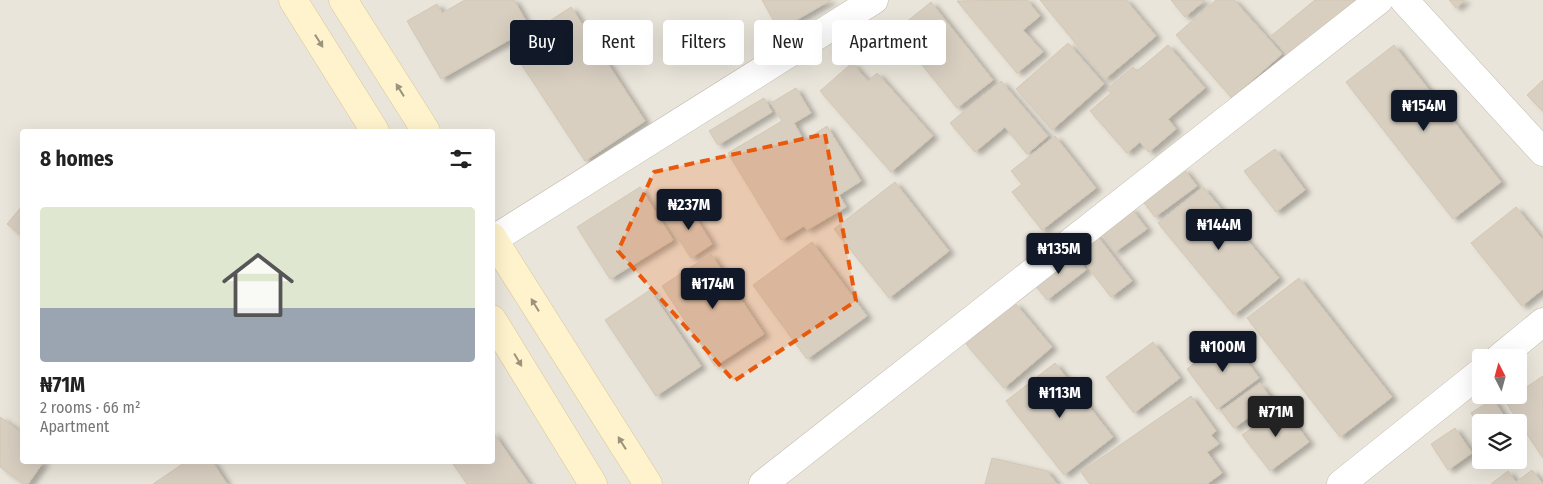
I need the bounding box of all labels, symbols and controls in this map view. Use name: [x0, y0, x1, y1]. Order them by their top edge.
chip: Buy: [510, 20, 573, 65]
chip: Rent: [583, 20, 653, 65]
chip: Filters: [663, 20, 744, 65]
chip: New: [754, 20, 822, 65]
chip: Apartment: [832, 20, 946, 65]
one-way arrow: [314, 35, 323, 48]
one-way arrow: [396, 83, 405, 97]
pin: ₦154M: [1389, 90, 1459, 132]
text: ₦154M: [1402, 96, 1446, 115]
icon: filters: [447, 145, 475, 173]
text: 8 homes: [40, 146, 114, 172]
pin: ₦237M: [654, 188, 724, 231]
text: ₦237M: [668, 195, 710, 214]
pin: ₦144M: [1184, 208, 1254, 251]
text: ₦144M: [1197, 215, 1241, 234]
pin: ₦135M: [1024, 232, 1094, 275]
text: ₦135M: [1037, 239, 1081, 258]
icon: home: [213, 240, 303, 330]
pin: ₦174M: [678, 268, 748, 310]
text: ₦174M: [692, 274, 734, 293]
one-way arrow: [531, 299, 540, 312]
pin: ₦100M: [1188, 330, 1258, 373]
text: ₦100M: [1200, 337, 1246, 356]
north arrow: [1472, 349, 1528, 404]
map controls: [1472, 349, 1527, 469]
one-way arrow: [513, 354, 522, 367]
text: ₦71M: [40, 372, 85, 398]
pin: ₦113M: [1025, 376, 1095, 419]
text: ₦113M: [1039, 383, 1081, 402]
pin: ₦71M: [1246, 396, 1306, 438]
text: 2 rooms · 66 m²: [40, 398, 140, 417]
text: ₦71M: [1259, 402, 1293, 421]
button: layers: [1472, 414, 1527, 469]
text: Apartment: [40, 417, 109, 436]
one-way arrow: [617, 436, 627, 449]

